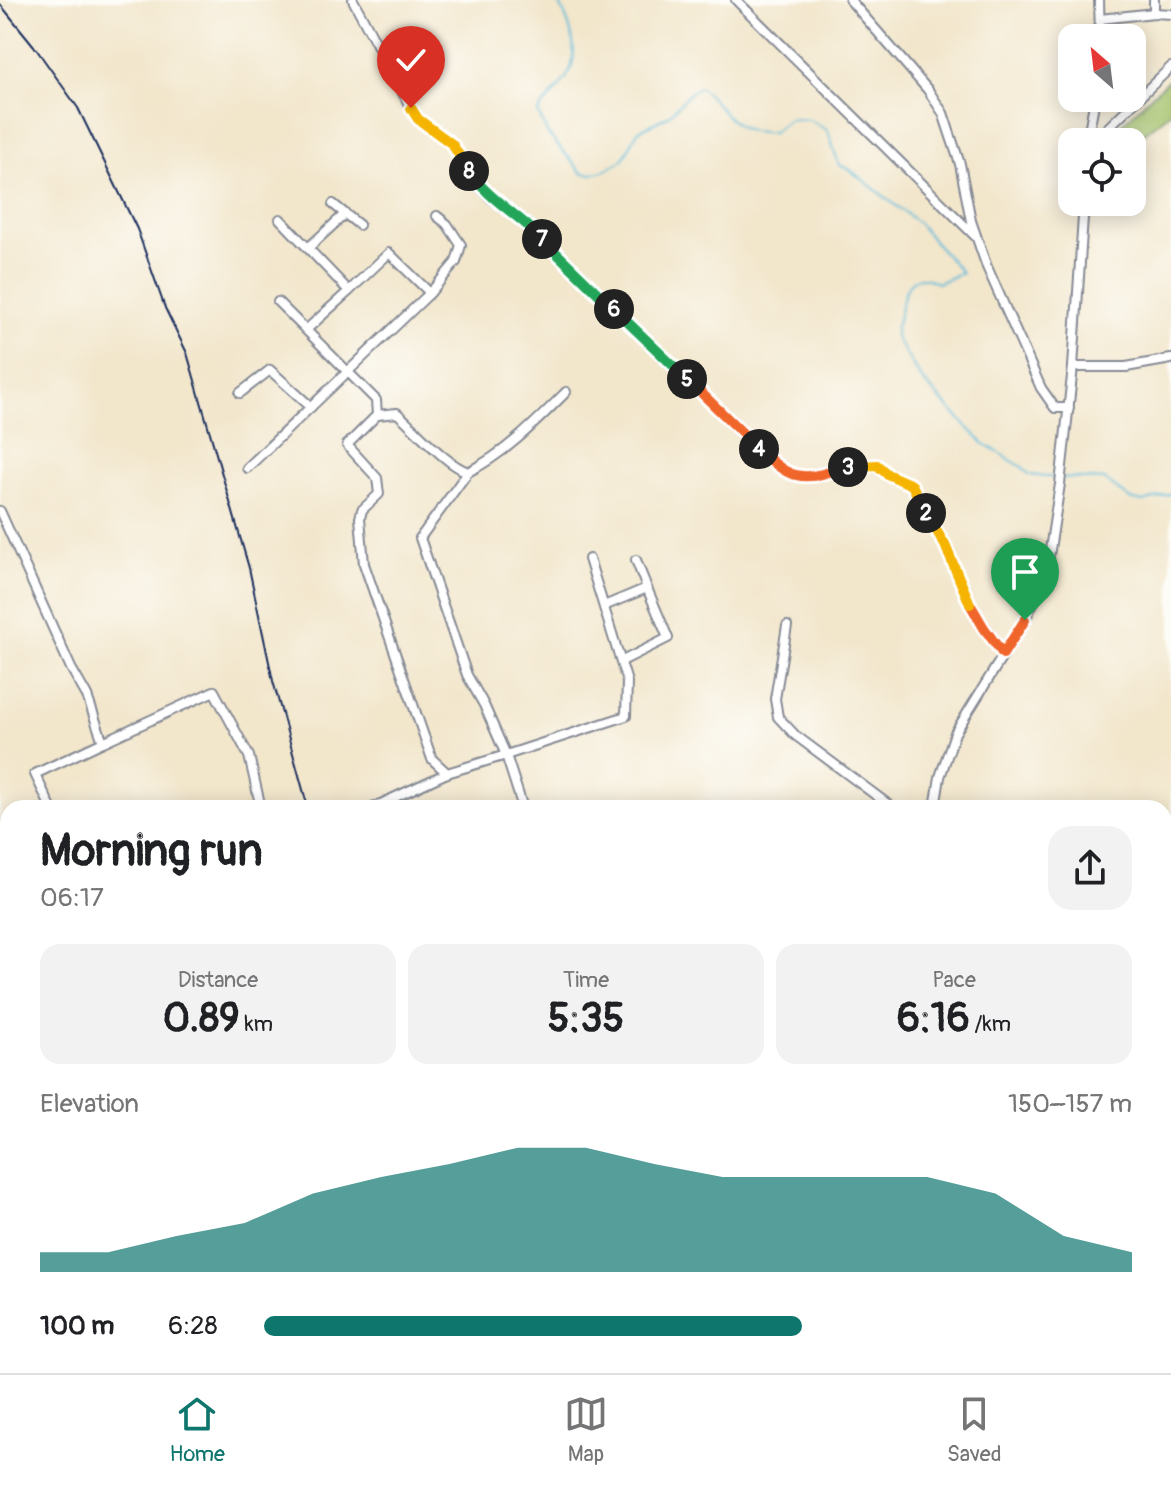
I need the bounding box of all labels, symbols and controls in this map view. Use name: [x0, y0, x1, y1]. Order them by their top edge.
north arrow: [1058, 24, 1146, 112]
map controls: [1058, 24, 1146, 216]
pin: [377, 26, 445, 108]
icon: check: [389, 38, 433, 82]
button: locate: [1058, 128, 1146, 216]
pin: 8: [449, 151, 489, 191]
text: 8: [463, 157, 475, 185]
pin: 7: [522, 219, 562, 259]
text: 7: [536, 225, 548, 253]
pin: 6: [594, 289, 634, 329]
text: 6: [608, 295, 620, 323]
pin: 5: [667, 359, 707, 399]
text: 5: [681, 365, 693, 393]
pin: 4: [739, 429, 779, 469]
text: 4: [753, 435, 765, 463]
pin: 3: [828, 447, 868, 487]
text: 3: [842, 453, 854, 481]
pin: 2: [906, 493, 946, 533]
text: 2: [920, 499, 932, 527]
pin: [991, 538, 1059, 620]
icon: arrive: [1003, 550, 1047, 594]
text: Morning run: [40, 824, 263, 879]
button: share: [1048, 826, 1132, 910]
text: 06:17: [40, 882, 104, 914]
text: Distance: [178, 966, 258, 994]
text: Time: [563, 966, 609, 994]
text: Pace: [932, 966, 976, 994]
text: 0.89: [163, 994, 240, 1043]
text: 5:35: [548, 994, 624, 1043]
text: 6:16: [897, 994, 970, 1043]
text: km: [240, 1010, 273, 1038]
text: /km: [970, 1010, 1011, 1038]
text: Elevation: [40, 1088, 139, 1120]
text: 150–157 m: [1008, 1088, 1132, 1120]
text: 100 m: [40, 1310, 114, 1342]
text: 6:28: [168, 1310, 218, 1342]
tab: Home: [169, 1392, 225, 1468]
tab: Map: [564, 1392, 608, 1468]
tab: Saved: [947, 1392, 1001, 1468]

